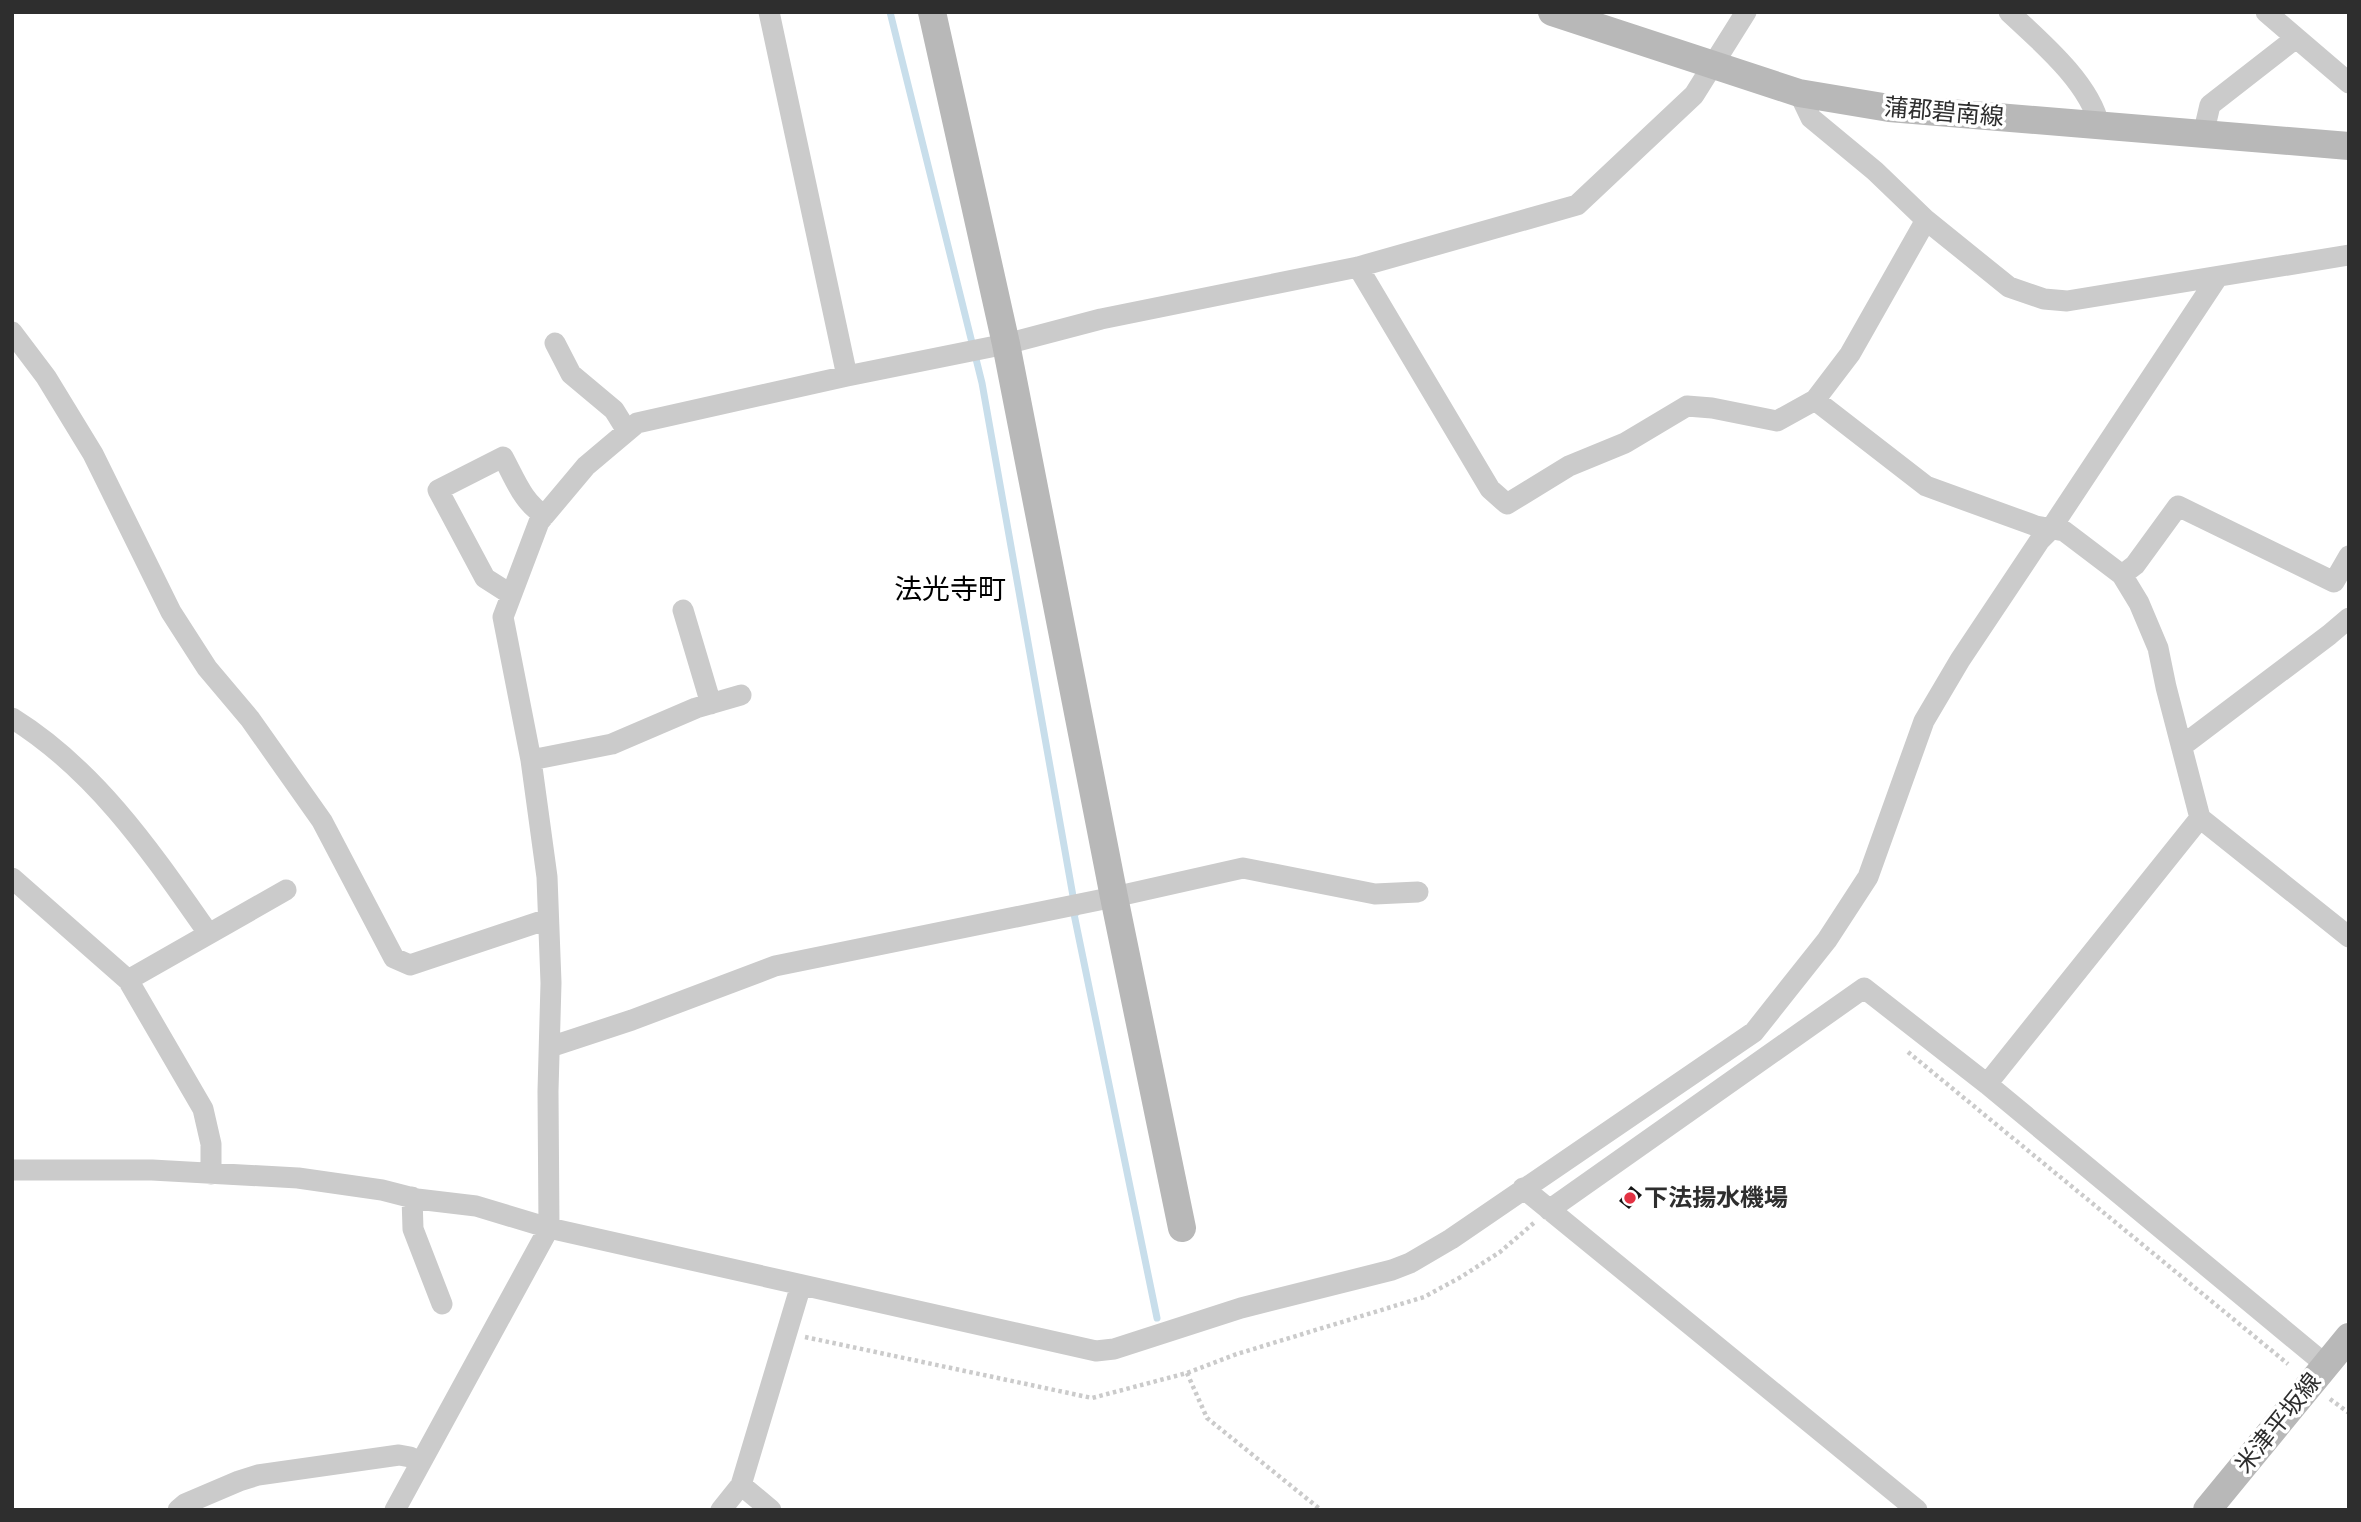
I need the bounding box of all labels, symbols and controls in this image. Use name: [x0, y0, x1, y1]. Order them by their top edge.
street label: 蒲郡碧南線: [1883, 93, 2005, 131]
district label: 法光寺町: [894, 573, 1006, 606]
place label: 下法揚水機場: [1644, 1184, 1788, 1212]
marker: 下法揚水機場: [1622, 1190, 1638, 1206]
street label: 米津平坂線: [2229, 1368, 2327, 1478]

